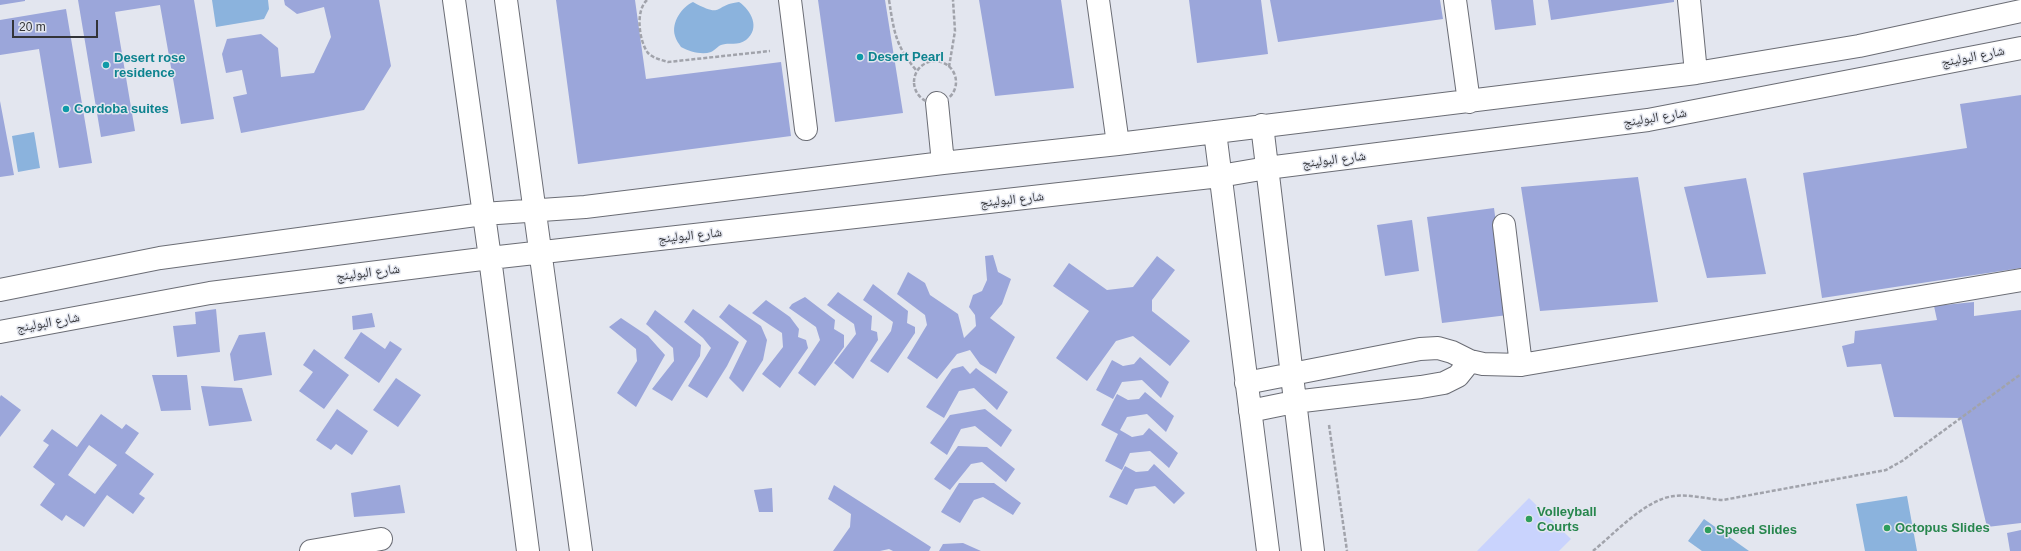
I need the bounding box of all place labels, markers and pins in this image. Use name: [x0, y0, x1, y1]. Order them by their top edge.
place label: Desert Pearl: [868, 49, 944, 65]
place label: Desert rose residence: [114, 50, 186, 81]
marker: Desert Pearl: [855, 52, 865, 62]
marker: Desert rose residence: [101, 60, 111, 70]
place label: Cordoba suites: [74, 101, 169, 117]
marker: Cordoba suites: [61, 104, 71, 114]
place label: Volleyball Courts: [1537, 504, 1597, 535]
marker: Volleyball Courts: [1524, 514, 1534, 524]
place label: Octopus Slides: [1895, 520, 1990, 536]
place label: Speed Slides: [1716, 522, 1797, 538]
marker: Octopus Slides: [1882, 523, 1892, 533]
marker: Speed Slides: [1703, 525, 1713, 535]

